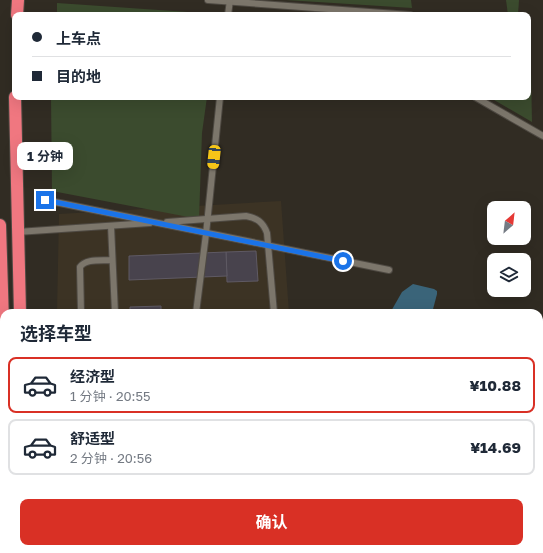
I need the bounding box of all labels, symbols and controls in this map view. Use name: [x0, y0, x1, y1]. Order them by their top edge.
text: 上车点: [56, 29, 101, 47]
text: 目的地: [56, 67, 101, 85]
callout: 1 分钟: [17, 142, 73, 170]
car: [207, 144, 221, 170]
text: 1 分钟: [27, 148, 63, 164]
route end: [36, 191, 54, 209]
north arrow: [487, 201, 531, 245]
map controls: [487, 201, 531, 297]
route start: [334, 252, 352, 270]
button: layers: [487, 253, 531, 297]
text: 选择车型: [20, 322, 92, 344]
icon: car: [22, 367, 58, 403]
text: 经济型: [70, 367, 115, 385]
text: ¥10.88: [470, 376, 521, 394]
text: 1 分钟 · 20:55: [70, 388, 151, 404]
icon: car: [22, 429, 58, 465]
text: 舒适型: [70, 429, 115, 447]
text: ¥14.69: [470, 438, 521, 456]
text: 2 分钟 · 20:56: [70, 450, 152, 466]
button: 确认: [20, 499, 523, 545]

